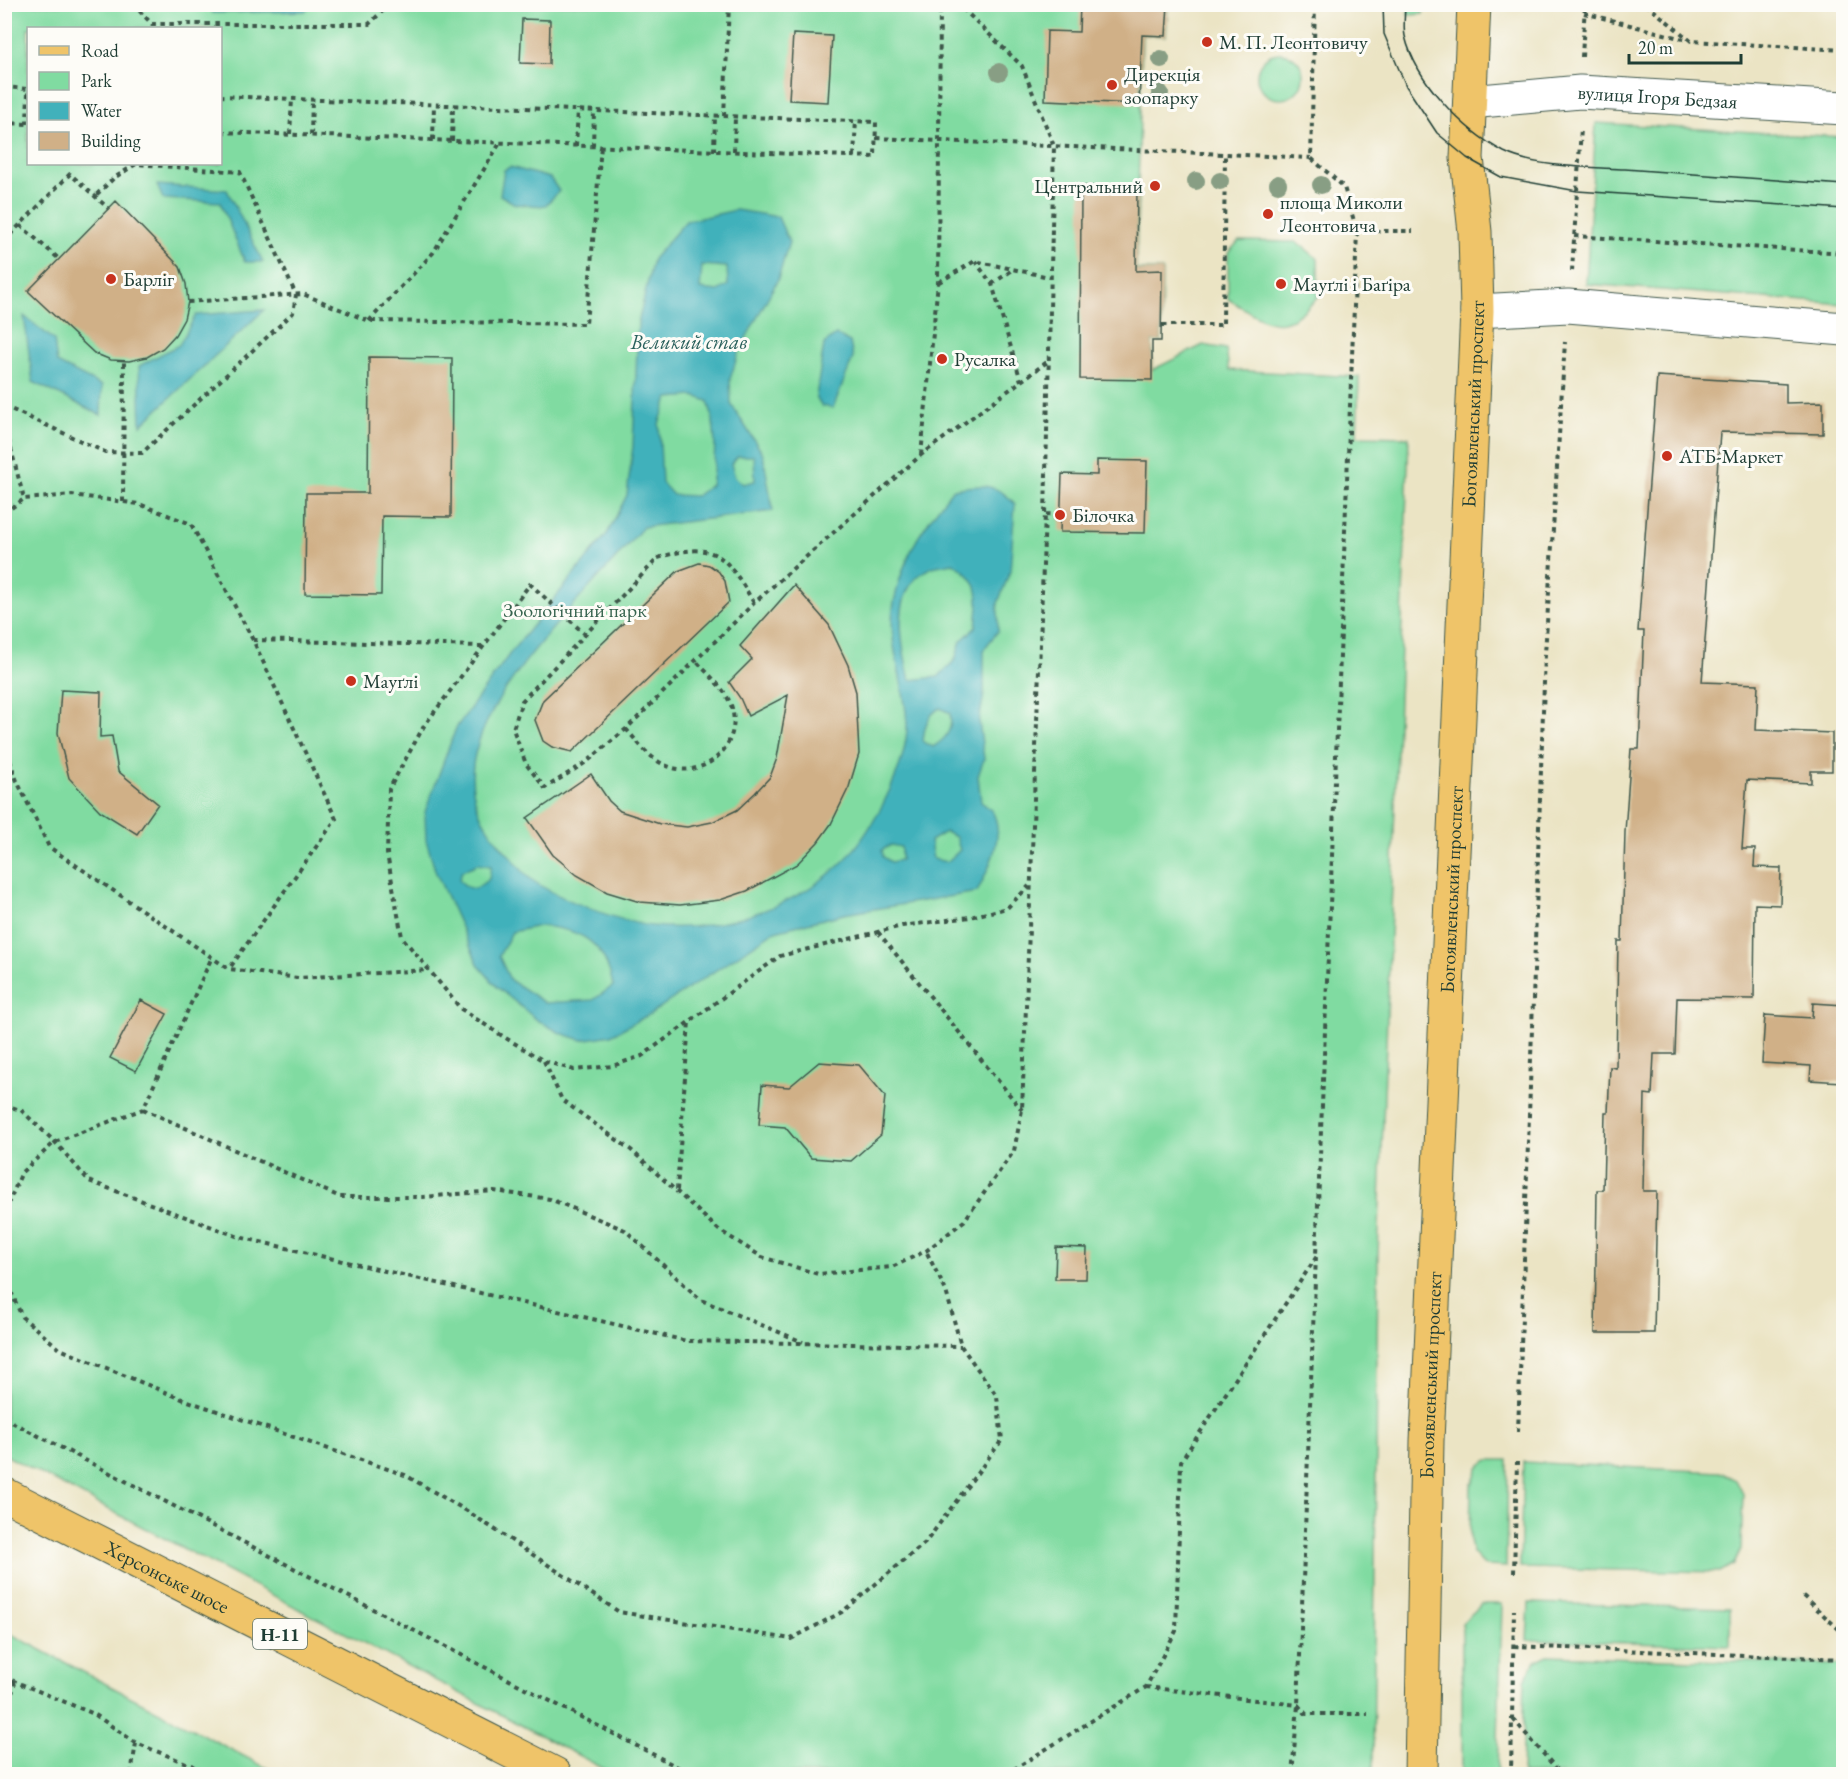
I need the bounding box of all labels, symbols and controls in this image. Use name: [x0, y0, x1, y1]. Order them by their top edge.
legend: [27, 27, 222, 165]
scale bar: [1629, 27, 1742, 65]
place label: М. П. Леонтовичу: [1219, 29, 1368, 55]
marker: М. П. Леонтовичу: [1200, 35, 1214, 49]
text: 20 m: [1638, 36, 1673, 59]
text: Road: [81, 39, 120, 62]
place label: Дирекція зоопарку: [1124, 61, 1201, 110]
text: Park: [81, 69, 112, 92]
marker: Дирекція зоопарку: [1105, 78, 1119, 92]
street label: вулиця Ігоря Бедзая: [1577, 79, 1738, 115]
text: Water: [81, 99, 122, 122]
text: Building: [81, 129, 141, 152]
place label: Центральний: [1034, 173, 1143, 199]
marker: Центральний: [1148, 179, 1162, 193]
place label: площа Миколи Леонтовича: [1280, 189, 1403, 238]
marker: площа Миколи Леонтовича: [1261, 207, 1275, 221]
place label: Барліг: [123, 266, 174, 292]
place label: Мауґлі і Баґіра: [1293, 271, 1411, 297]
marker: Барліг: [104, 272, 118, 286]
marker: Мауґлі і Баґіра: [1274, 277, 1288, 291]
street label: Богоявленський проспект: [1455, 300, 1490, 508]
water label: Великий став: [630, 328, 747, 355]
place label: Русалка: [954, 346, 1016, 372]
marker: Русалка: [935, 352, 949, 366]
place label: АТБ-Маркет: [1678, 443, 1783, 469]
marker: АТБ-Маркет: [1660, 449, 1674, 463]
place label: Білочка: [1072, 502, 1134, 528]
marker: Білочка: [1053, 508, 1067, 522]
park label: Зоологічний парк: [503, 597, 647, 623]
place label: Мауґлі: [363, 668, 418, 694]
marker: Мауґлі: [344, 674, 358, 688]
street label: Богоявленський проспект: [1434, 785, 1469, 994]
street label: Богоявленський проспект: [1413, 1271, 1447, 1479]
street label: Херсонське шосе: [100, 1534, 234, 1619]
road number: Н-11: [253, 1619, 307, 1649]

